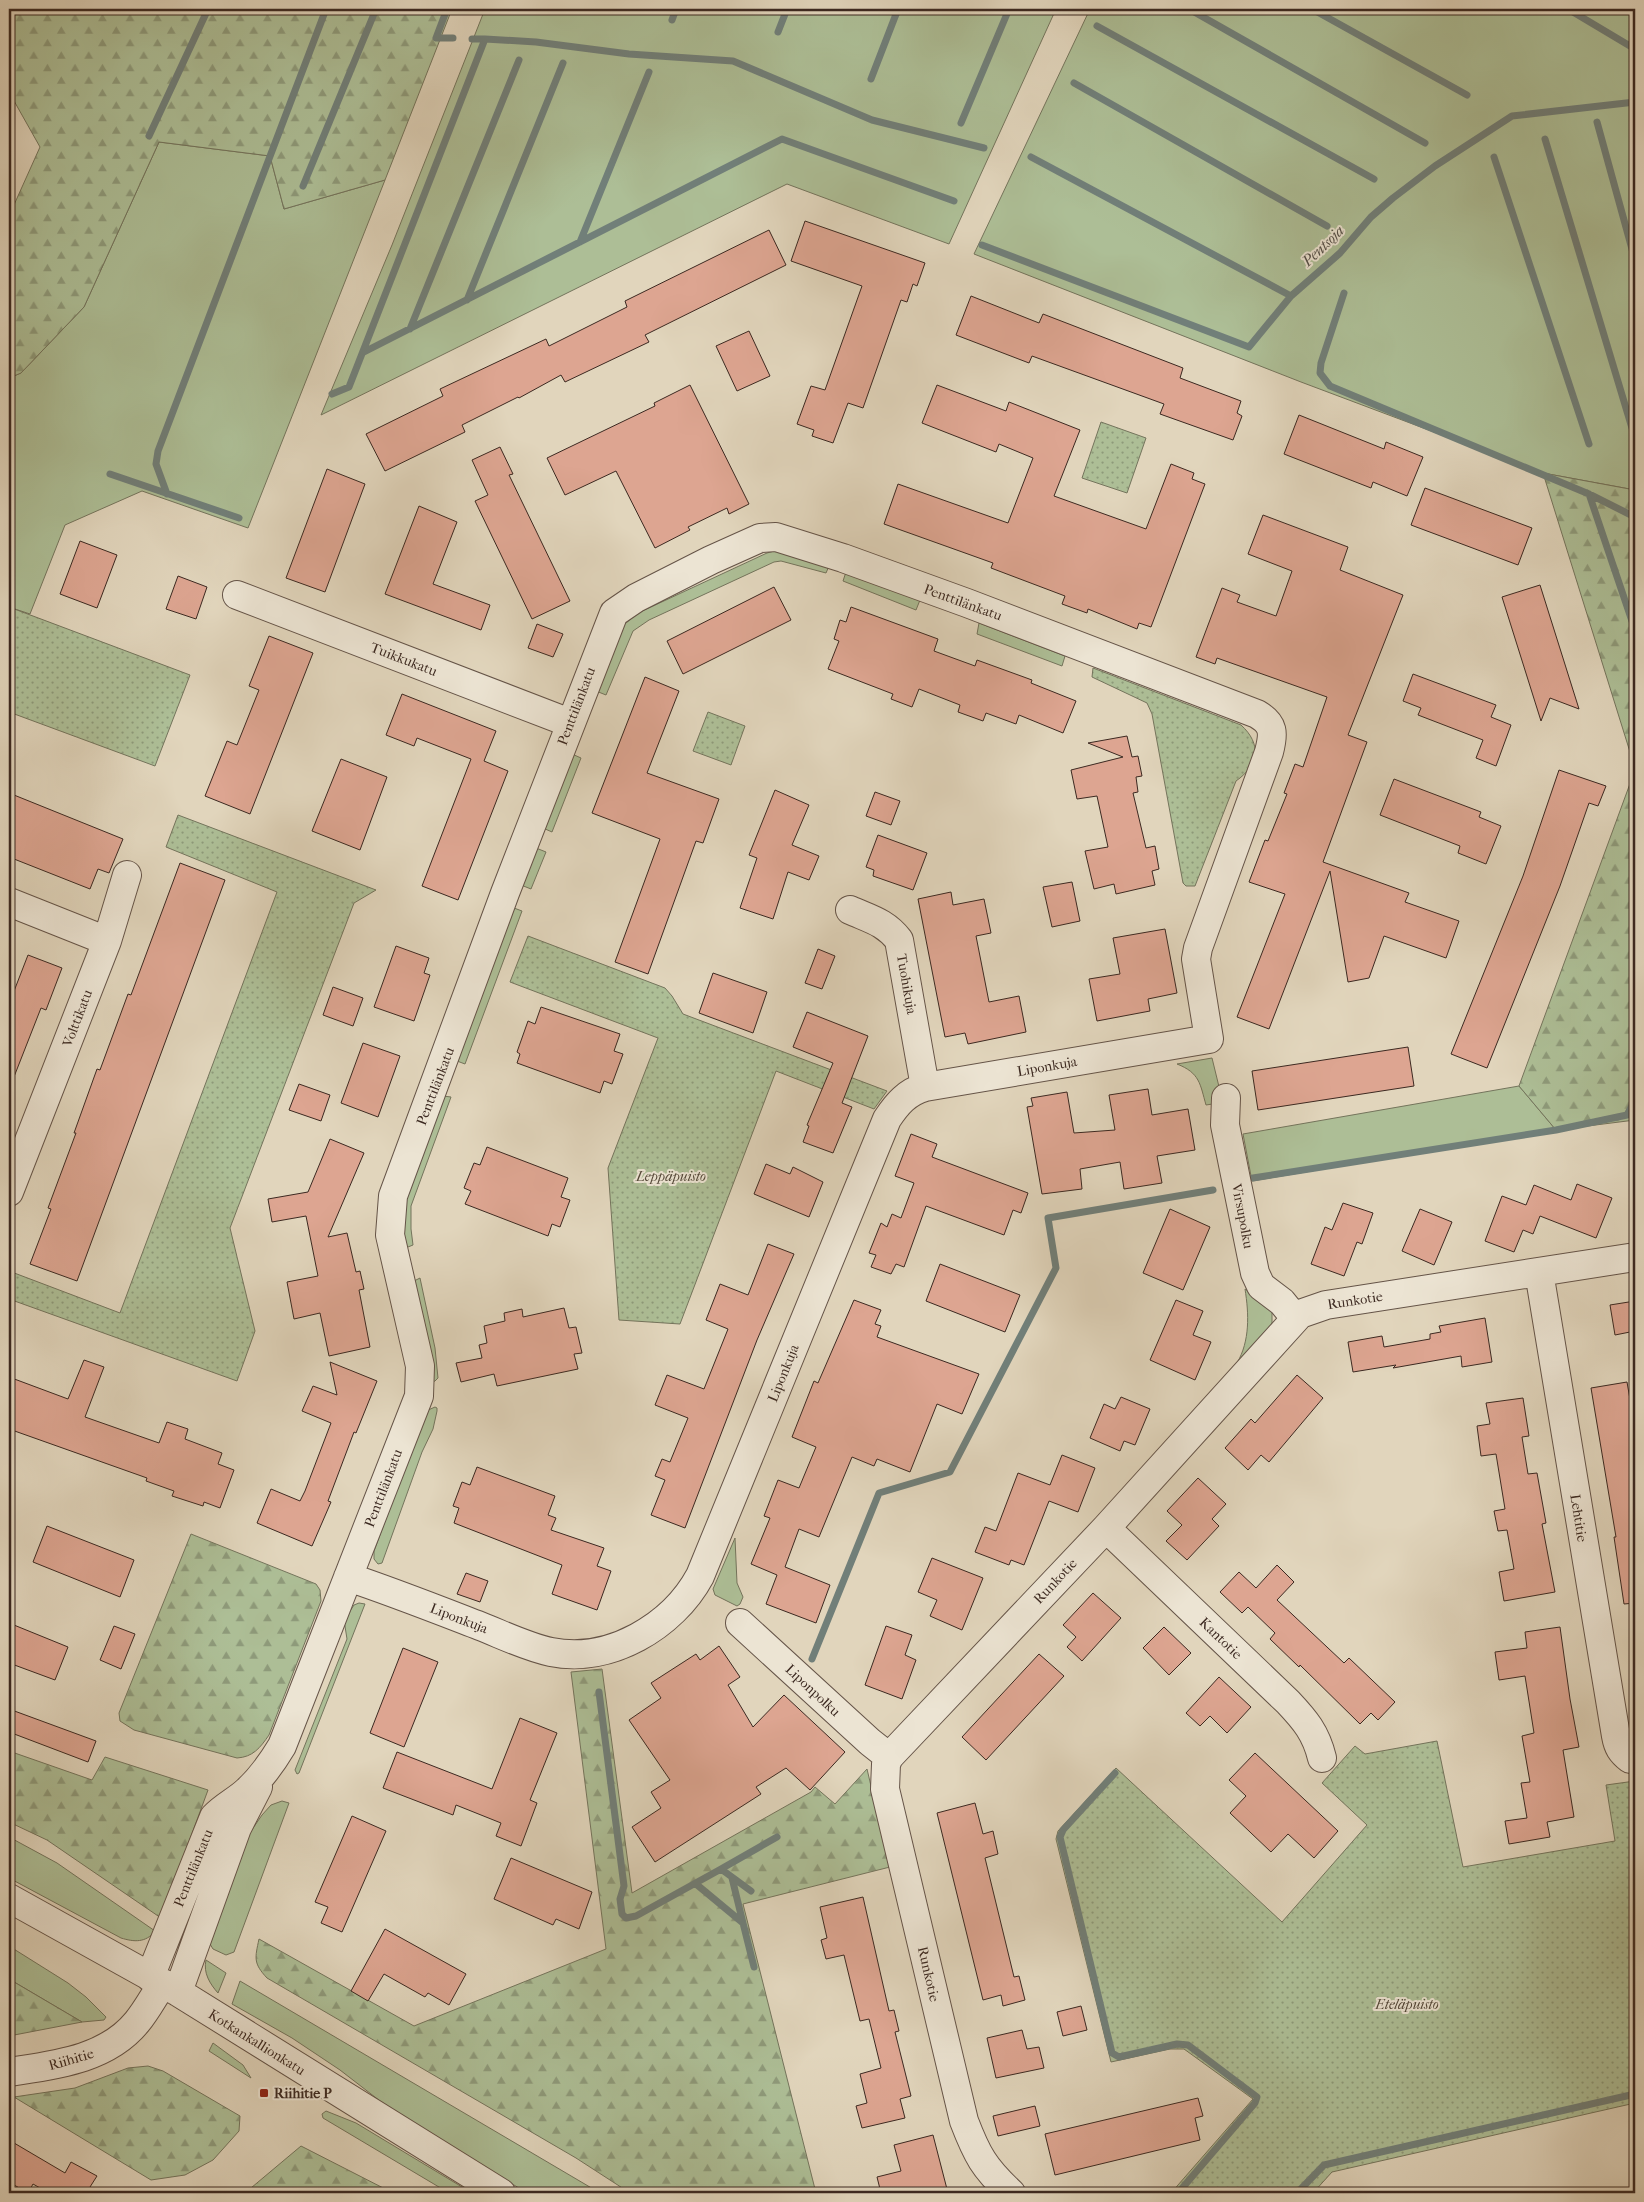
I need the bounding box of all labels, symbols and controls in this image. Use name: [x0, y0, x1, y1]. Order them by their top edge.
water label: Pentsoja: [1298, 222, 1348, 271]
street label: Penttilänkatu: [921, 580, 1004, 625]
street label: Tuikkukatu: [368, 639, 440, 680]
street label: Penttilänkatu: [554, 665, 599, 748]
street label: Tuohikuja: [893, 953, 920, 1016]
street label: Volttikatu: [58, 987, 96, 1050]
street label: Penttilänkatu: [413, 1045, 458, 1128]
street label: Liponkuja: [1016, 1053, 1079, 1080]
park label: Leppäpuisto: [635, 1168, 706, 1185]
street label: Virsupolku: [1228, 1181, 1257, 1250]
street label: Runkotie: [1326, 1288, 1384, 1313]
street label: Liponkuja: [764, 1341, 803, 1404]
street label: Penttilänkatu: [361, 1447, 406, 1530]
street label: Lehtitie: [1566, 1493, 1591, 1543]
street label: Runkotie: [1030, 1555, 1081, 1608]
street label: Liponkuja: [428, 1600, 491, 1637]
street label: Kantotie: [1196, 1614, 1246, 1663]
street label: Liponpolku: [782, 1661, 844, 1720]
street label: Penttilänkatu: [170, 1827, 217, 1910]
street label: Runkotie: [914, 1945, 943, 2003]
park label: Eteläpuisto: [1374, 1996, 1439, 2013]
street label: Kotkankallionkatu: [205, 2006, 308, 2079]
street label: Riihitie: [47, 2045, 96, 2074]
place label: Riihitie P: [274, 2085, 332, 2102]
marker: Riihitie P: [258, 2087, 270, 2099]

